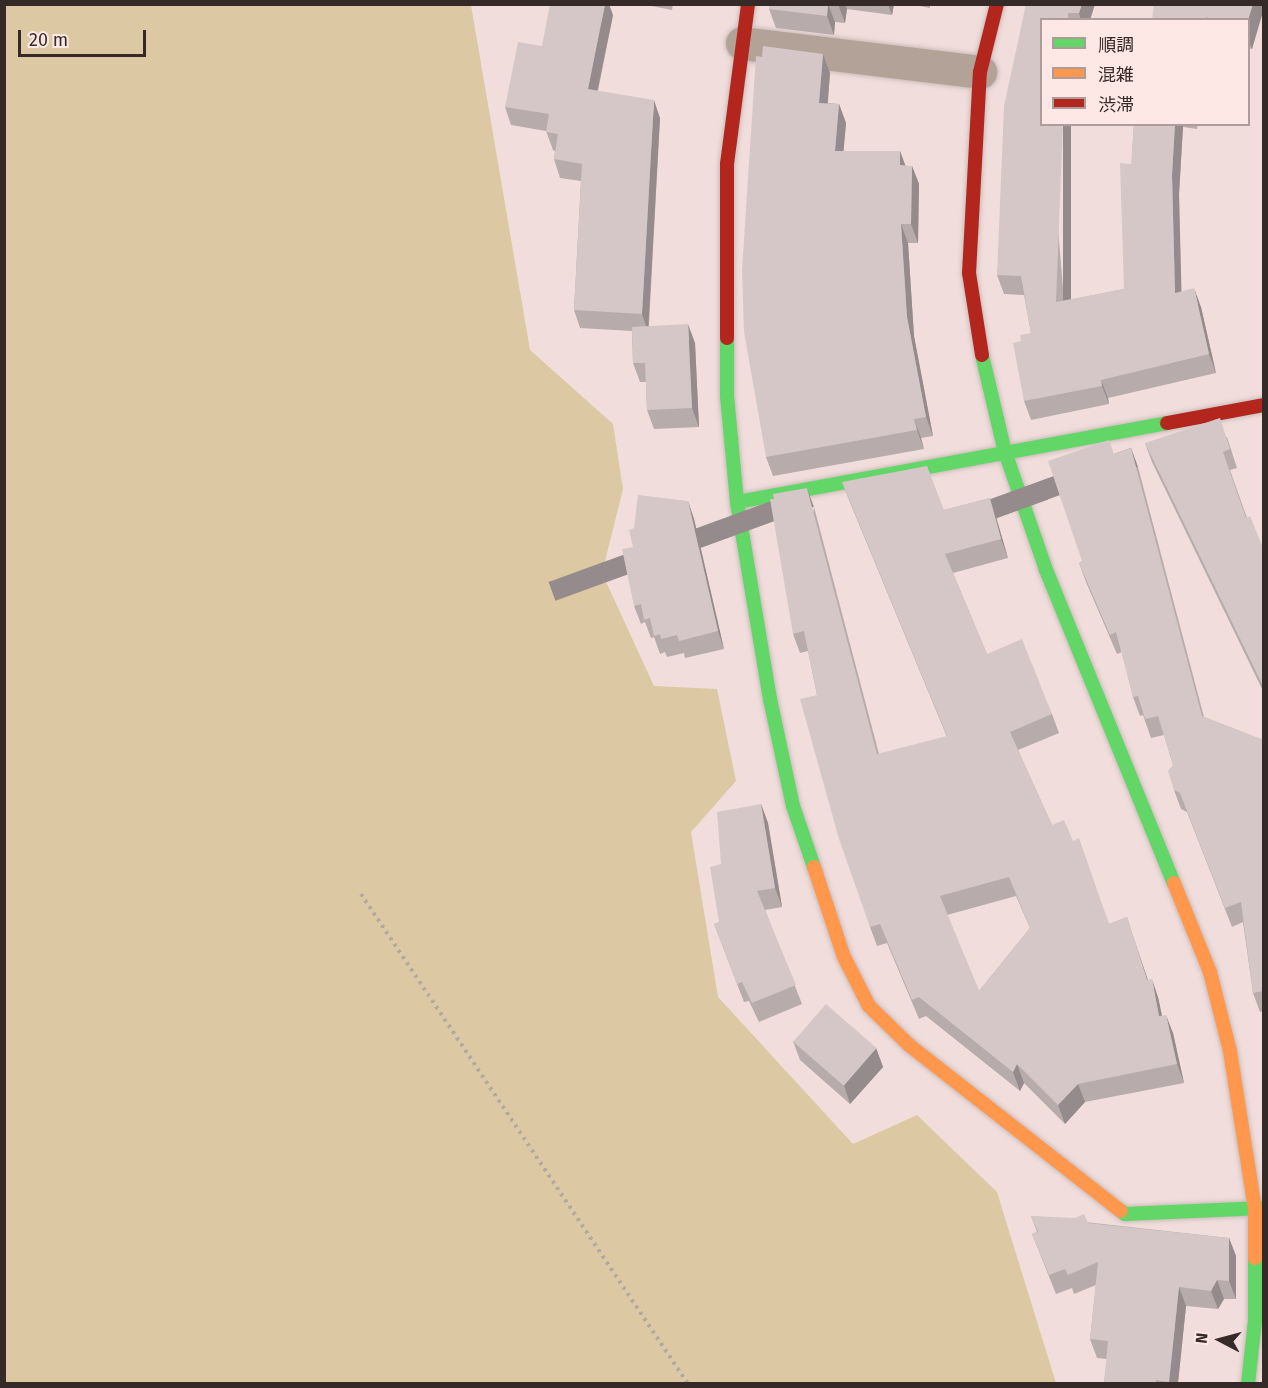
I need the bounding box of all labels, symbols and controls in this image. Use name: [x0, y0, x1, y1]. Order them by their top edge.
scale bar: [21, 18, 148, 56]
legend: [1040, 18, 1250, 126]
text: 20 m: [29, 29, 68, 51]
text: 順調: [1098, 34, 1134, 56]
text: 混雑: [1098, 64, 1134, 86]
text: 渋滞: [1098, 94, 1134, 116]
north arrow: [1190, 1310, 1250, 1370]
text: N: [1192, 1332, 1212, 1344]

